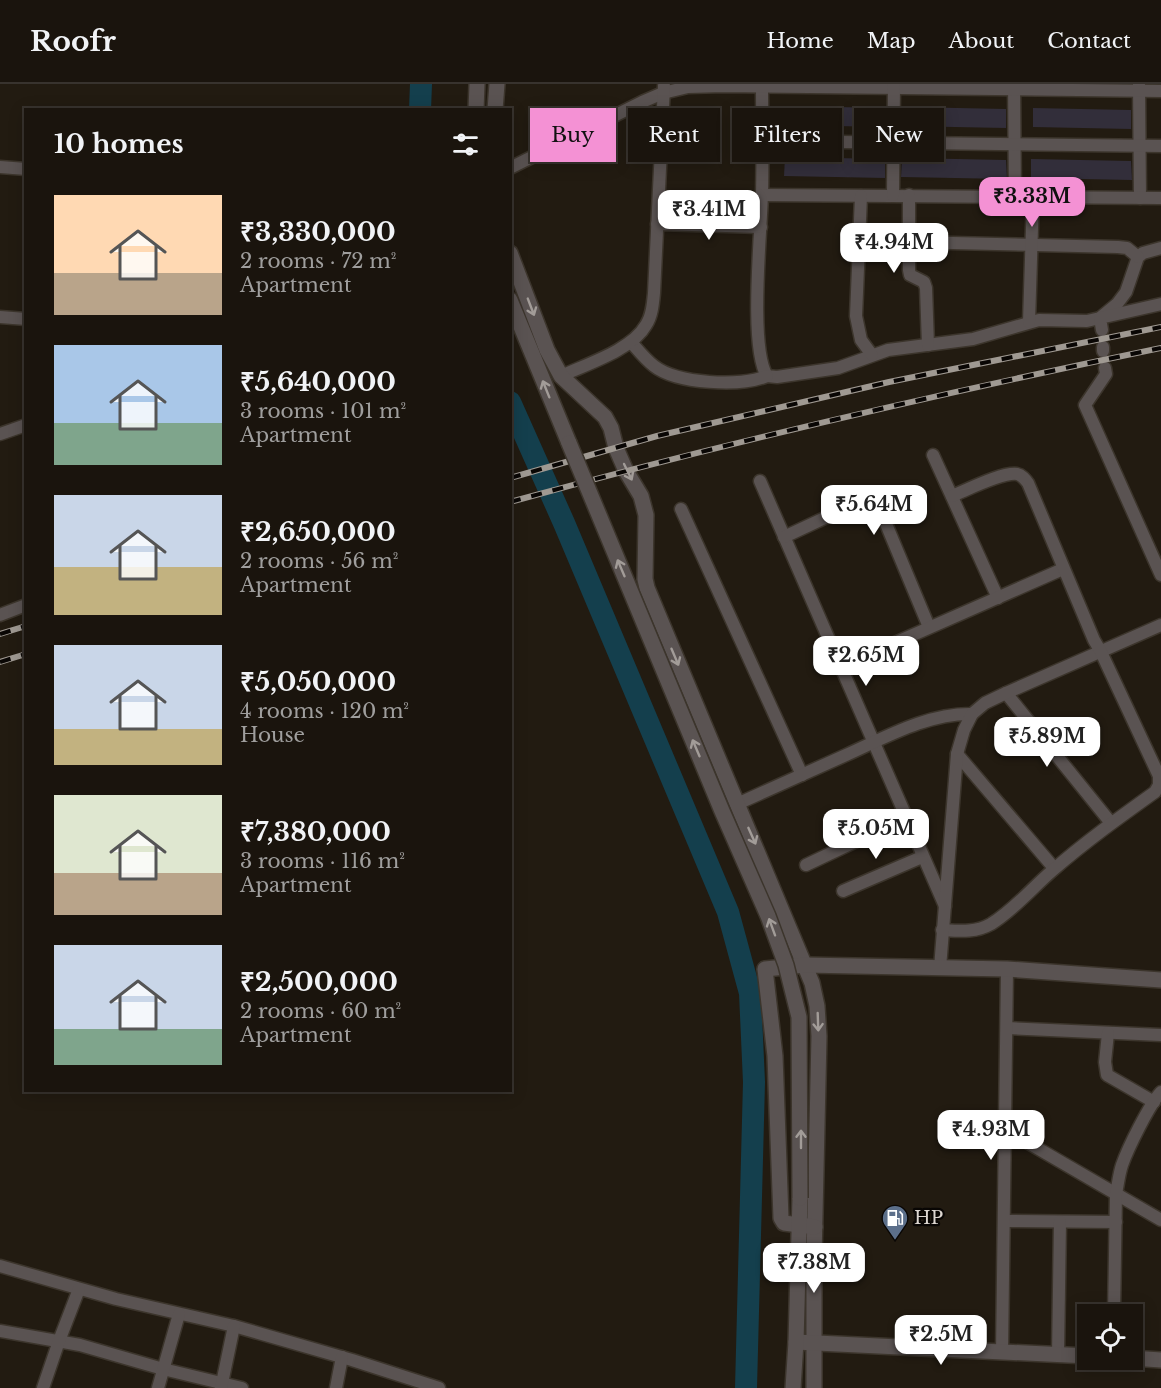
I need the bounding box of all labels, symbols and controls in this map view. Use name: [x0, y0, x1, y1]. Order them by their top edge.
text: Roofr: [30, 24, 116, 59]
text: Home: [767, 28, 834, 54]
text: Map: [867, 28, 915, 54]
text: About: [948, 28, 1014, 54]
text: Contact: [1047, 28, 1131, 54]
chip: Buy: [530, 108, 616, 162]
chip: Rent: [628, 108, 720, 162]
chip: Filters: [732, 108, 842, 162]
chip: New: [854, 108, 944, 162]
text: 10 homes: [54, 128, 184, 160]
icon: filters: [449, 128, 482, 161]
pin: ₹3.33M: [983, 177, 1081, 228]
text: ₹3.33M: [993, 184, 1071, 208]
pin: ₹3.41M: [660, 190, 758, 241]
text: ₹3.41M: [672, 197, 746, 221]
text: ₹3,330,000: [240, 216, 396, 248]
icon: home: [102, 219, 174, 291]
pin: ₹4.94M: [845, 223, 943, 274]
text: ₹4.94M: [854, 230, 934, 254]
text: 2 rooms · 72 m²: [240, 249, 397, 273]
text: Apartment: [240, 273, 351, 297]
one-way arrow: [526, 298, 537, 316]
text: ₹5,640,000: [240, 366, 396, 398]
icon: home: [102, 369, 174, 441]
one-way arrow: [540, 380, 551, 398]
text: 3 rooms · 101 m²: [240, 399, 406, 423]
text: Apartment: [240, 423, 351, 447]
one-way arrow: [622, 462, 634, 480]
pin: ₹5.64M: [825, 485, 923, 536]
text: ₹5.64M: [835, 492, 913, 516]
text: ₹2,650,000: [240, 516, 396, 548]
icon: home: [102, 519, 174, 591]
text: 2 rooms · 56 m²: [240, 549, 398, 573]
one-way arrow: [615, 559, 626, 578]
text: Apartment: [240, 573, 351, 597]
pin: ₹2.65M: [817, 636, 915, 687]
text: ₹2.65M: [827, 643, 905, 667]
one-way arrow: [670, 648, 681, 666]
text: ₹5,050,000: [240, 666, 396, 698]
icon: home: [102, 669, 174, 741]
text: 4 rooms · 120 m²: [240, 699, 409, 723]
pin: ₹5.89M: [998, 717, 1096, 768]
text: House: [240, 723, 305, 747]
text: ₹5.89M: [1008, 724, 1086, 748]
one-way arrow: [690, 739, 701, 758]
pin: ₹5.05M: [827, 809, 925, 860]
text: ₹7,380,000: [240, 816, 391, 848]
text: ₹5.05M: [837, 816, 915, 840]
icon: home: [102, 819, 174, 891]
one-way arrow: [746, 827, 758, 845]
text: 3 rooms · 116 m²: [240, 849, 405, 873]
text: Apartment: [240, 873, 351, 897]
one-way arrow: [766, 918, 777, 937]
text: ₹2,500,000: [240, 966, 398, 998]
icon: home: [102, 969, 174, 1041]
text: 2 rooms · 60 m²: [240, 999, 401, 1023]
one-way arrow: [812, 1011, 823, 1031]
text: Apartment: [240, 1023, 351, 1047]
pin: ₹4.93M: [942, 1110, 1040, 1161]
text: ₹4.93M: [951, 1117, 1031, 1141]
one-way arrow: [795, 1130, 807, 1150]
fuel station icon: HP: [880, 1203, 910, 1241]
place label: HP: [914, 1207, 943, 1229]
pin: ₹7.38M: [765, 1243, 863, 1294]
text: ₹7.38M: [777, 1250, 851, 1274]
map controls: [1077, 1304, 1143, 1370]
button: locate: [1077, 1304, 1143, 1370]
pin: ₹2.5M: [899, 1315, 983, 1366]
text: ₹2.5M: [909, 1322, 973, 1346]

